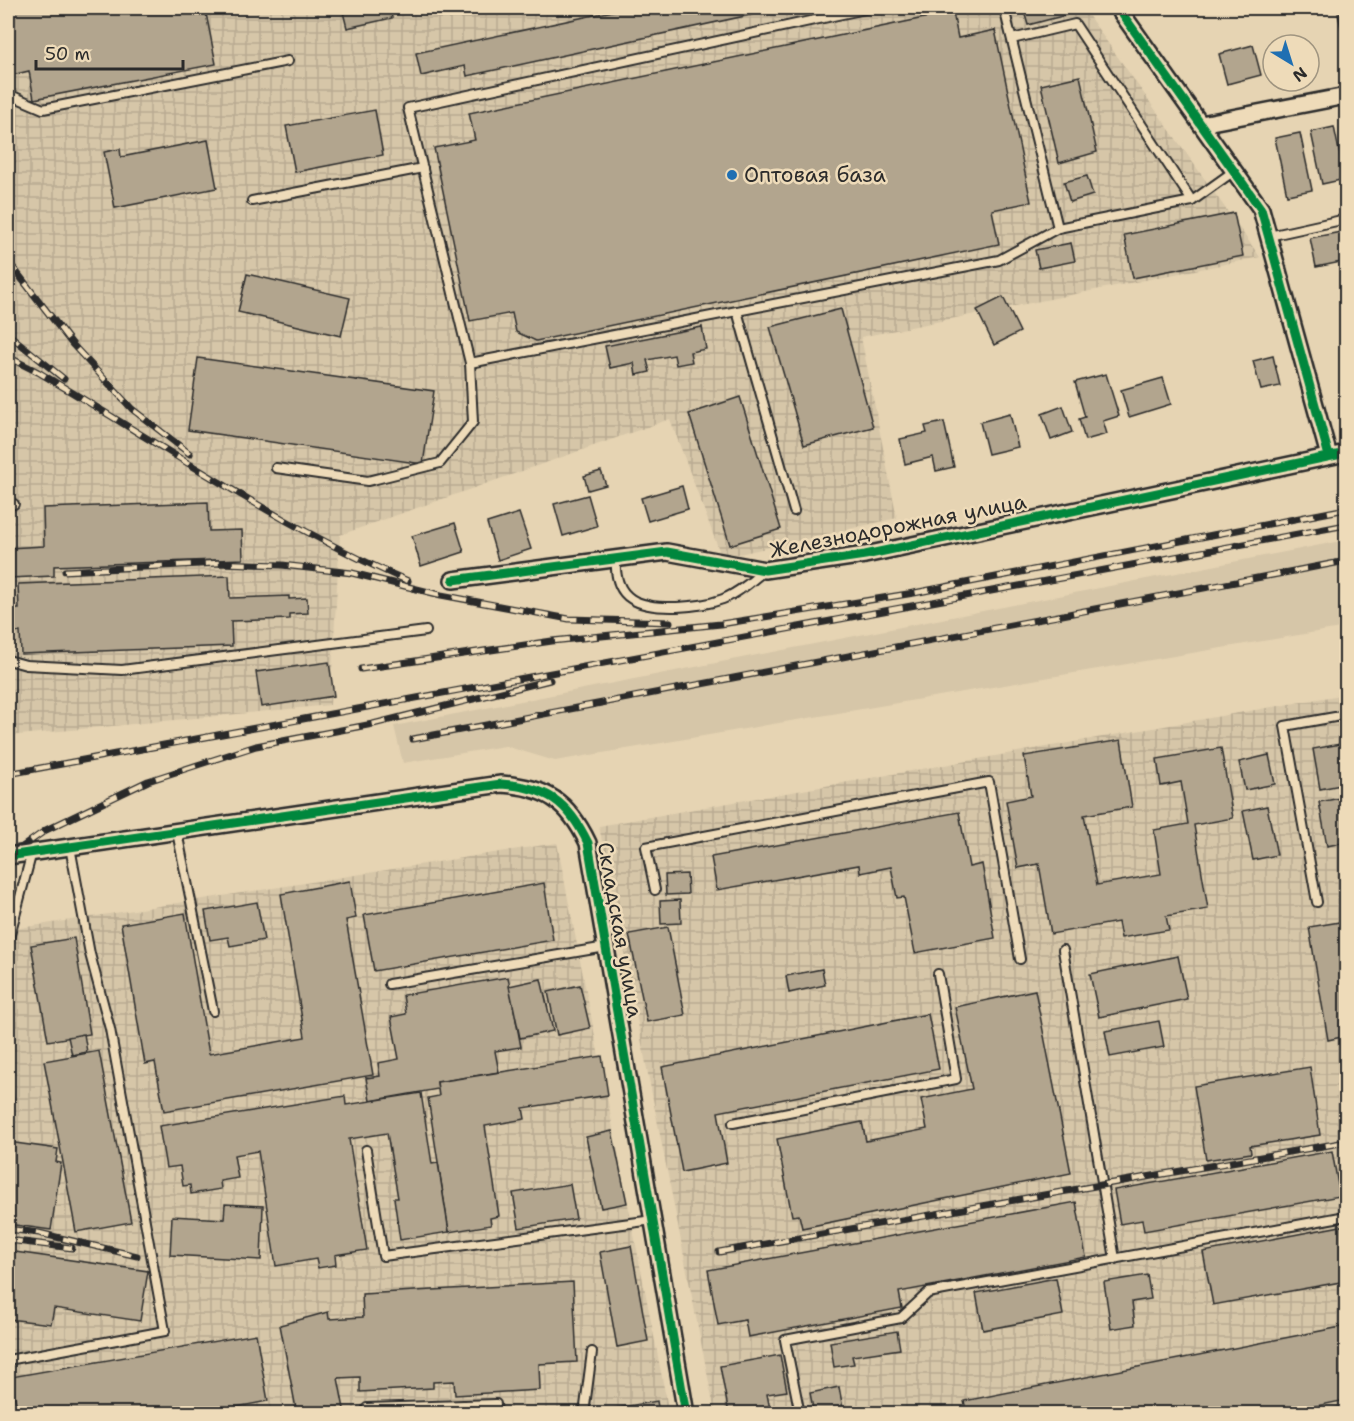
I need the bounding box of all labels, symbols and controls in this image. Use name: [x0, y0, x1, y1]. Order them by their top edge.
scale bar: [36, 33, 183, 71]
north arrow: [1261, 33, 1321, 93]
text: 50 m: [45, 42, 90, 66]
text: N: [1288, 62, 1311, 87]
place label: Оптовая база: [744, 161, 886, 189]
marker: Оптовая база: [725, 168, 739, 182]
street label: Железнодорожная улица: [767, 487, 1029, 565]
street label: Складская улица: [591, 840, 649, 1020]

